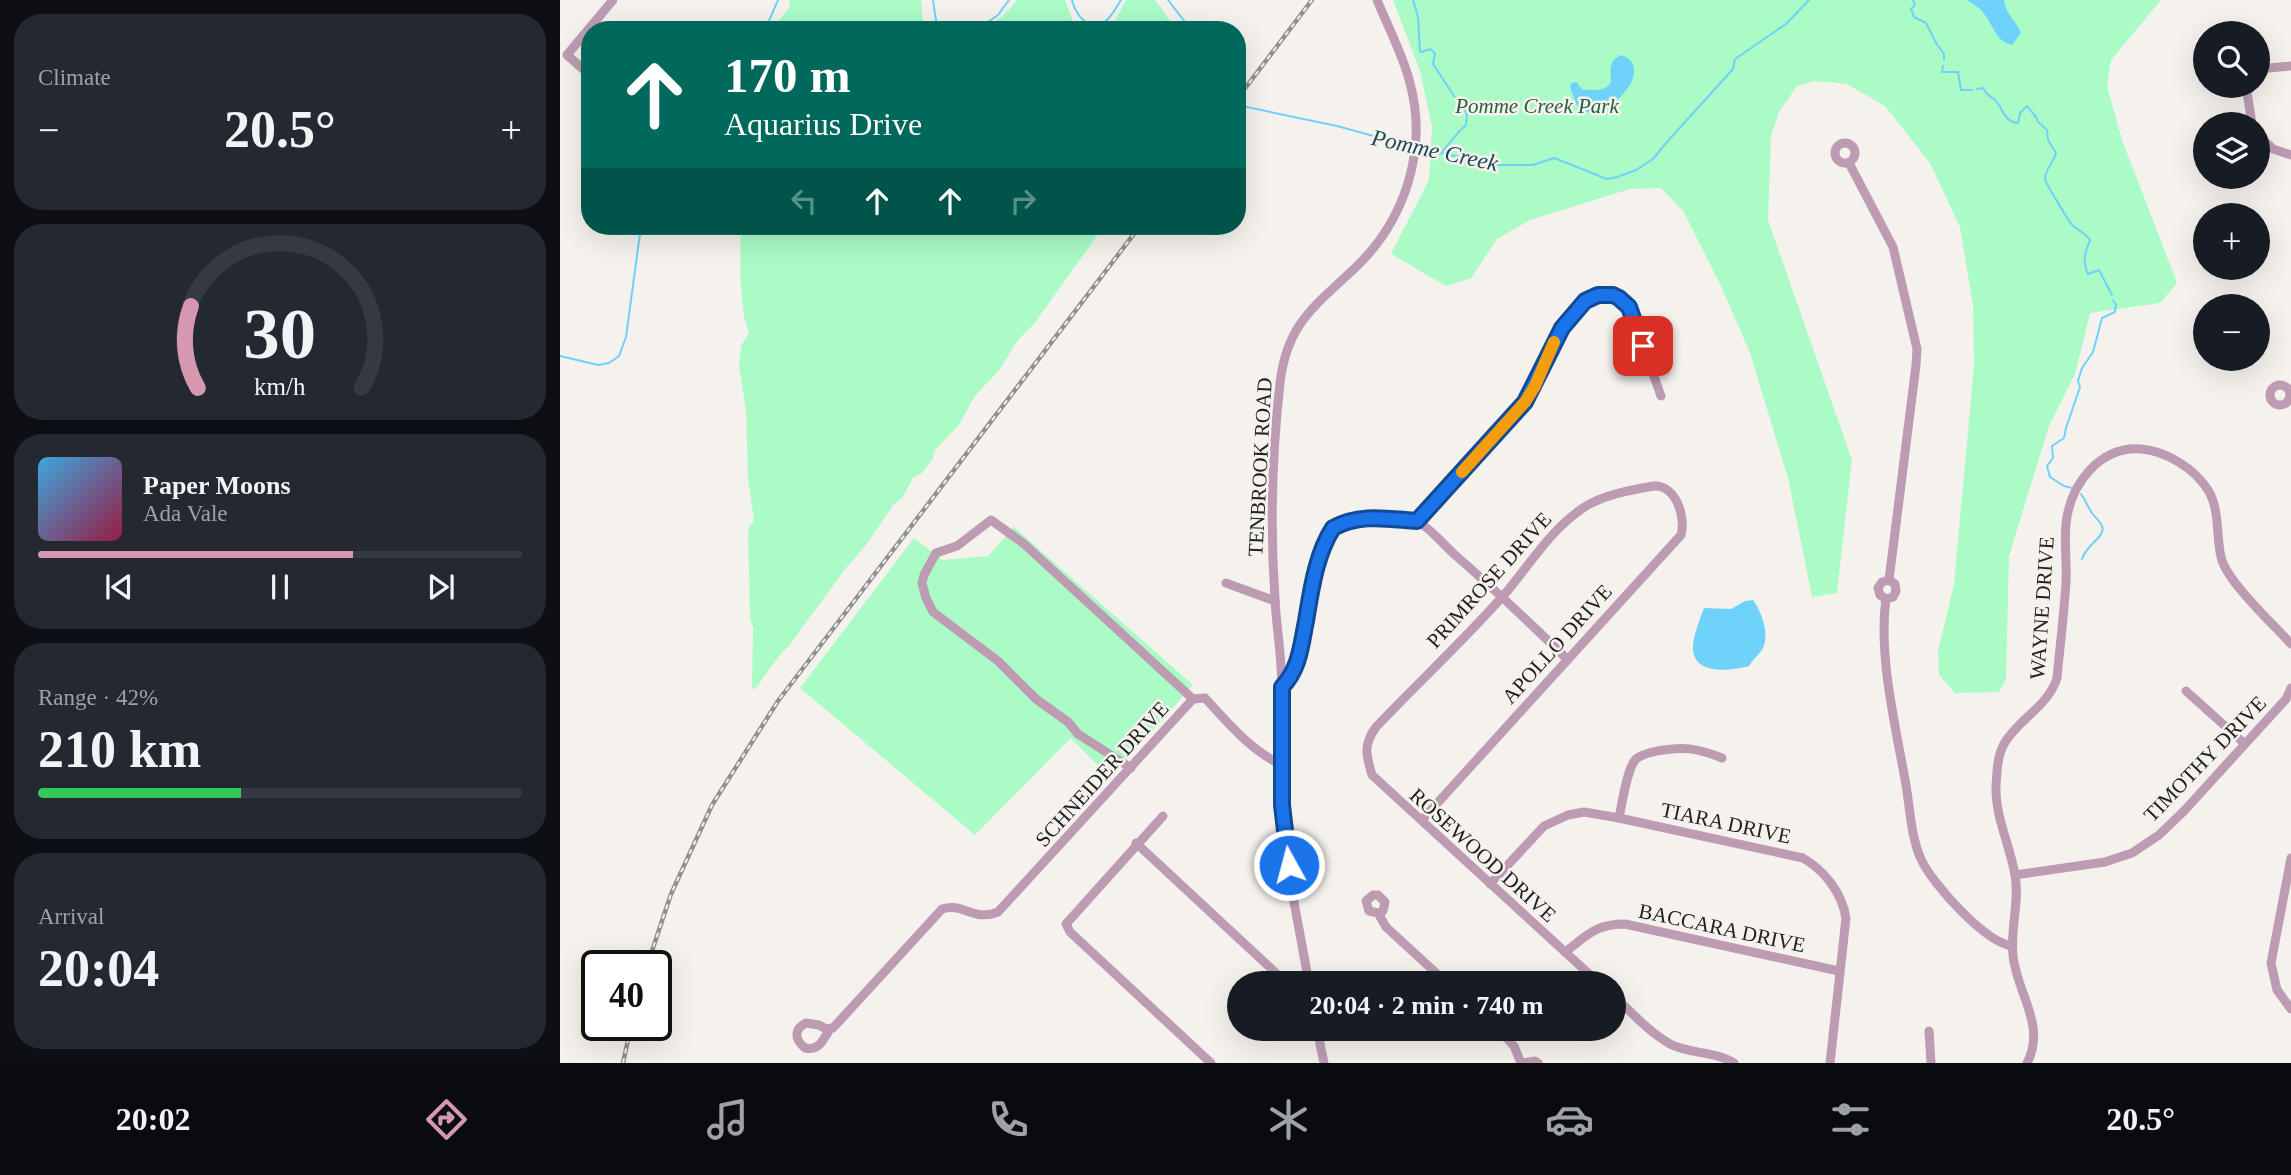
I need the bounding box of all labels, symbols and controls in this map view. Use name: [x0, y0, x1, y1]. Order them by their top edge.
map controls: [2193, 21, 2270, 371]
button: search: [2193, 21, 2270, 98]
text: 170 m: [724, 48, 851, 103]
icon: ahead: [609, 49, 700, 140]
text: Climate: [38, 65, 111, 90]
park label: Pomme Creek Park: [1454, 94, 1620, 118]
text: 20.5°: [224, 101, 336, 158]
text: Aquarius Drive: [724, 106, 922, 142]
text: −: [38, 109, 59, 151]
text: +: [501, 109, 522, 151]
button: layers: [2193, 112, 2270, 189]
water label: Pomme Creek: [1368, 125, 1501, 176]
icon: left: [785, 182, 823, 220]
icon: ahead: [858, 182, 896, 220]
icon: ahead: [931, 182, 969, 220]
icon: right: [1004, 182, 1042, 220]
button: +: [2193, 203, 2270, 280]
text: 30: [244, 293, 316, 374]
button: −: [2193, 294, 2270, 371]
pin: [1613, 316, 1673, 376]
icon: arrive: [1624, 327, 1662, 365]
text: km/h: [254, 372, 306, 399]
street label: TENBROOK ROAD: [1243, 377, 1277, 557]
text: Paper Moons: [143, 471, 291, 500]
text: Ada Vale: [143, 501, 228, 526]
street label: PRIMROSE DRIVE: [1422, 507, 1556, 653]
street label: WAYNE DRIVE: [2025, 536, 2059, 680]
icon: previous: [100, 568, 138, 606]
icon: pause: [261, 568, 299, 606]
icon: next: [422, 568, 460, 606]
street label: APOLLO DRIVE: [1497, 579, 1617, 709]
text: Range · 42%: [38, 685, 158, 710]
street label: TIMOTHY DRIVE: [2139, 691, 2271, 827]
street label: SCHNEIDER DRIVE: [1030, 696, 1174, 852]
text: 210 km: [38, 721, 201, 778]
street label: ROSEWOOD DRIVE: [1405, 783, 1561, 927]
street label: TIARA DRIVE: [1659, 797, 1793, 849]
position arrow: [1252, 828, 1326, 902]
street label: BACCARA DRIVE: [1636, 899, 1808, 957]
text: Arrival: [38, 904, 104, 929]
text: 20:04: [38, 940, 159, 997]
speed limit sign: 40: [581, 950, 672, 1041]
text: 20:04 · 2 min · 740 m: [1310, 991, 1544, 1020]
icon: directions: [422, 1095, 471, 1144]
icon: music: [703, 1095, 752, 1144]
icon: phone: [984, 1095, 1033, 1144]
icon: climate: [1264, 1095, 1313, 1144]
icon: car: [1545, 1095, 1594, 1144]
icon: filters: [1826, 1095, 1875, 1144]
text: 20:02: [116, 1101, 191, 1137]
text: 20.5°: [2106, 1101, 2175, 1137]

